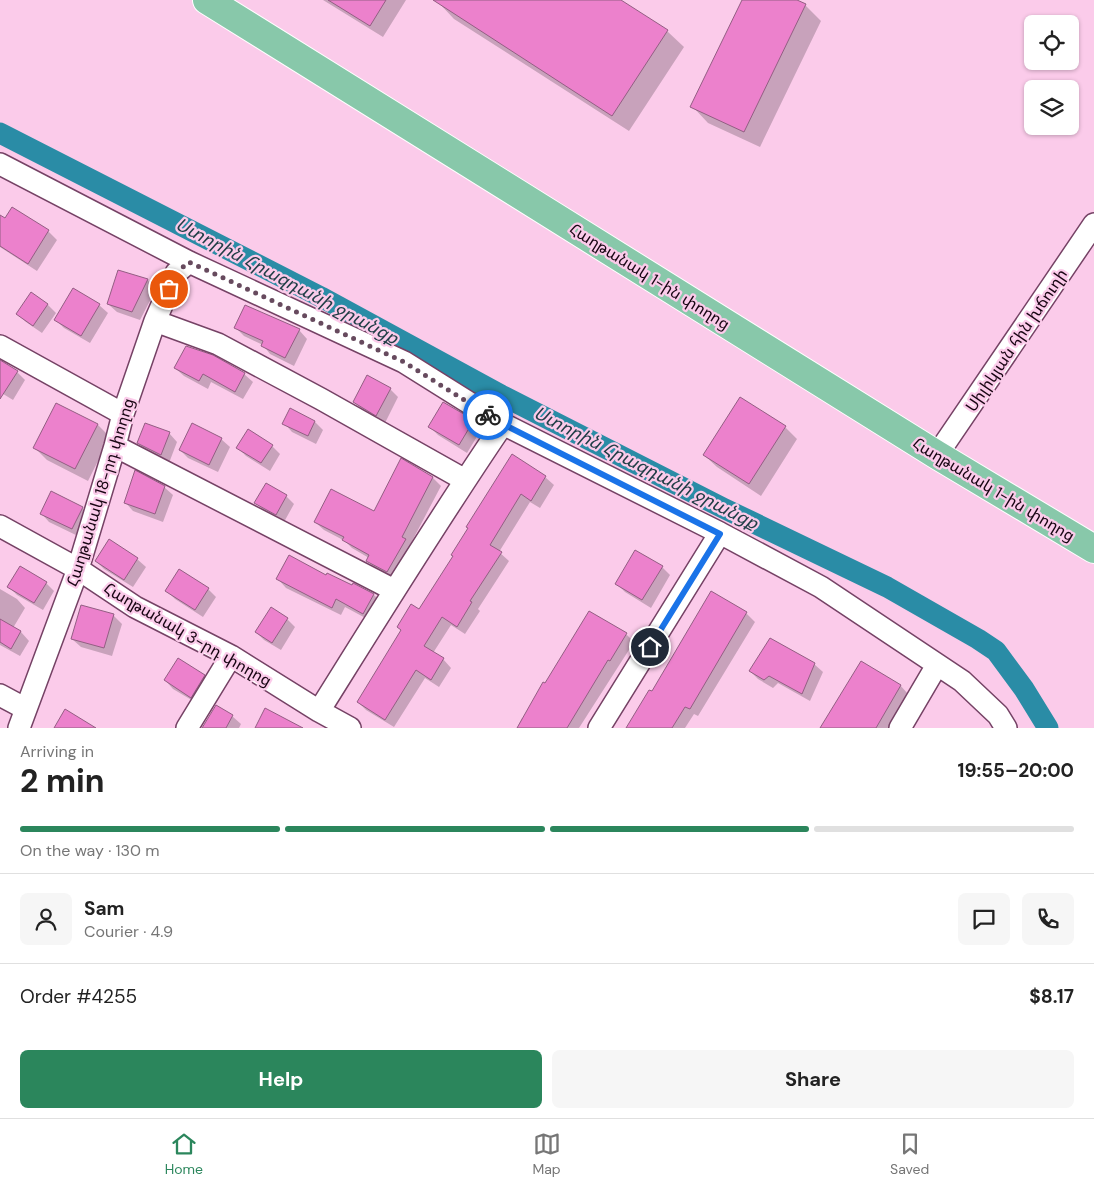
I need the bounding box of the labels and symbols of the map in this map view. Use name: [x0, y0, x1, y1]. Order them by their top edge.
water label: Ստորին Հրազդանի ջրանցք: [172, 212, 404, 351]
street label: Հաղթանակ 1-ին փողոց: [565, 218, 734, 334]
street label: Սիլիկյան հին խճուղի: [961, 265, 1072, 416]
pin: [148, 268, 190, 310]
courier: [463, 390, 513, 440]
street label: Հաղթանակ 18-րդ փողոց: [62, 395, 139, 589]
water label: Ստորին Հրազդանի ջրանցք: [530, 401, 763, 536]
street label: Հաղթանակ 1-ին փողոց: [909, 433, 1079, 546]
street label: Հաղթանակ 3-րդ փողոց: [100, 578, 276, 691]
pin: [629, 626, 671, 668]

